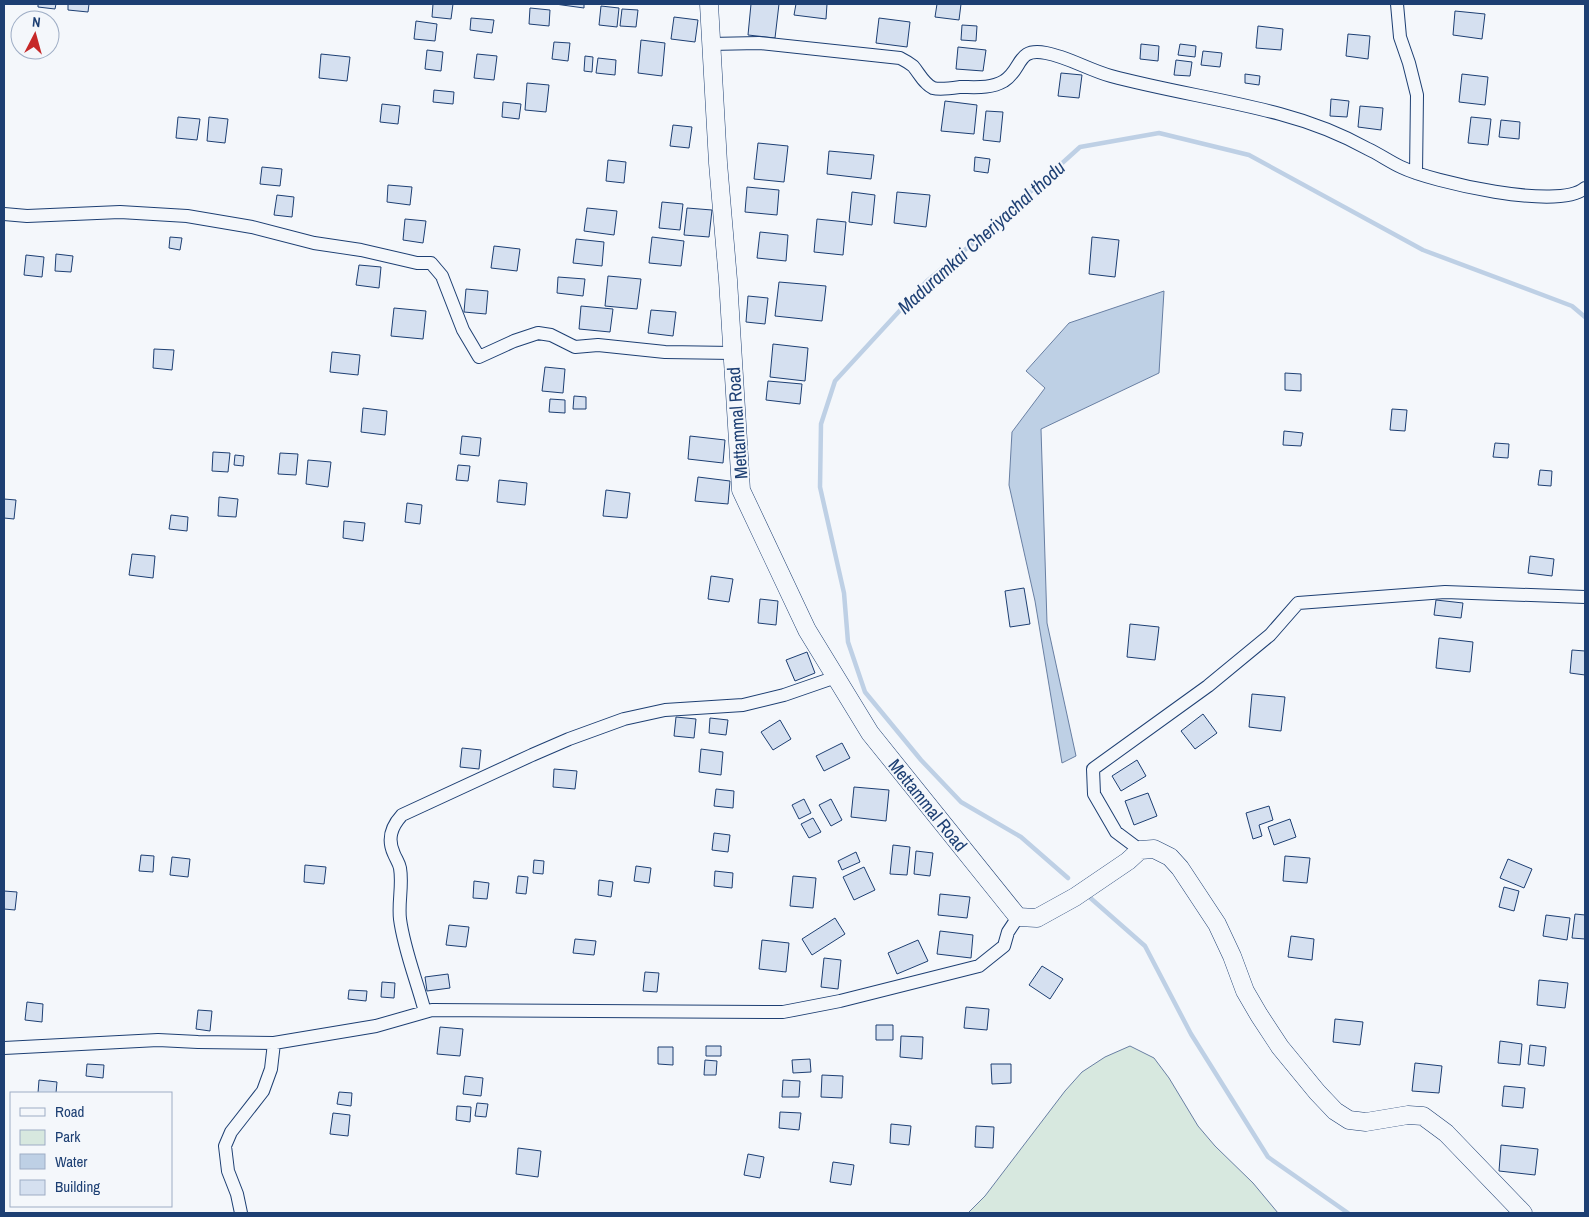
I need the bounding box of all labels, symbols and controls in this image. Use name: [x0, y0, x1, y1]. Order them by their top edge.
north arrow: [10, 10, 60, 60]
text: N: [31, 13, 41, 31]
water label: Maduramkai Cheriyachal thodu: [892, 154, 1071, 319]
street label: Mettammal Road: [721, 366, 753, 480]
street label: Mettammal Road: [883, 753, 973, 857]
legend: [10, 1092, 172, 1207]
text: Road: [55, 1101, 84, 1122]
text: Park: [55, 1126, 81, 1147]
text: Water: [55, 1151, 87, 1172]
text: Building: [55, 1176, 100, 1197]

